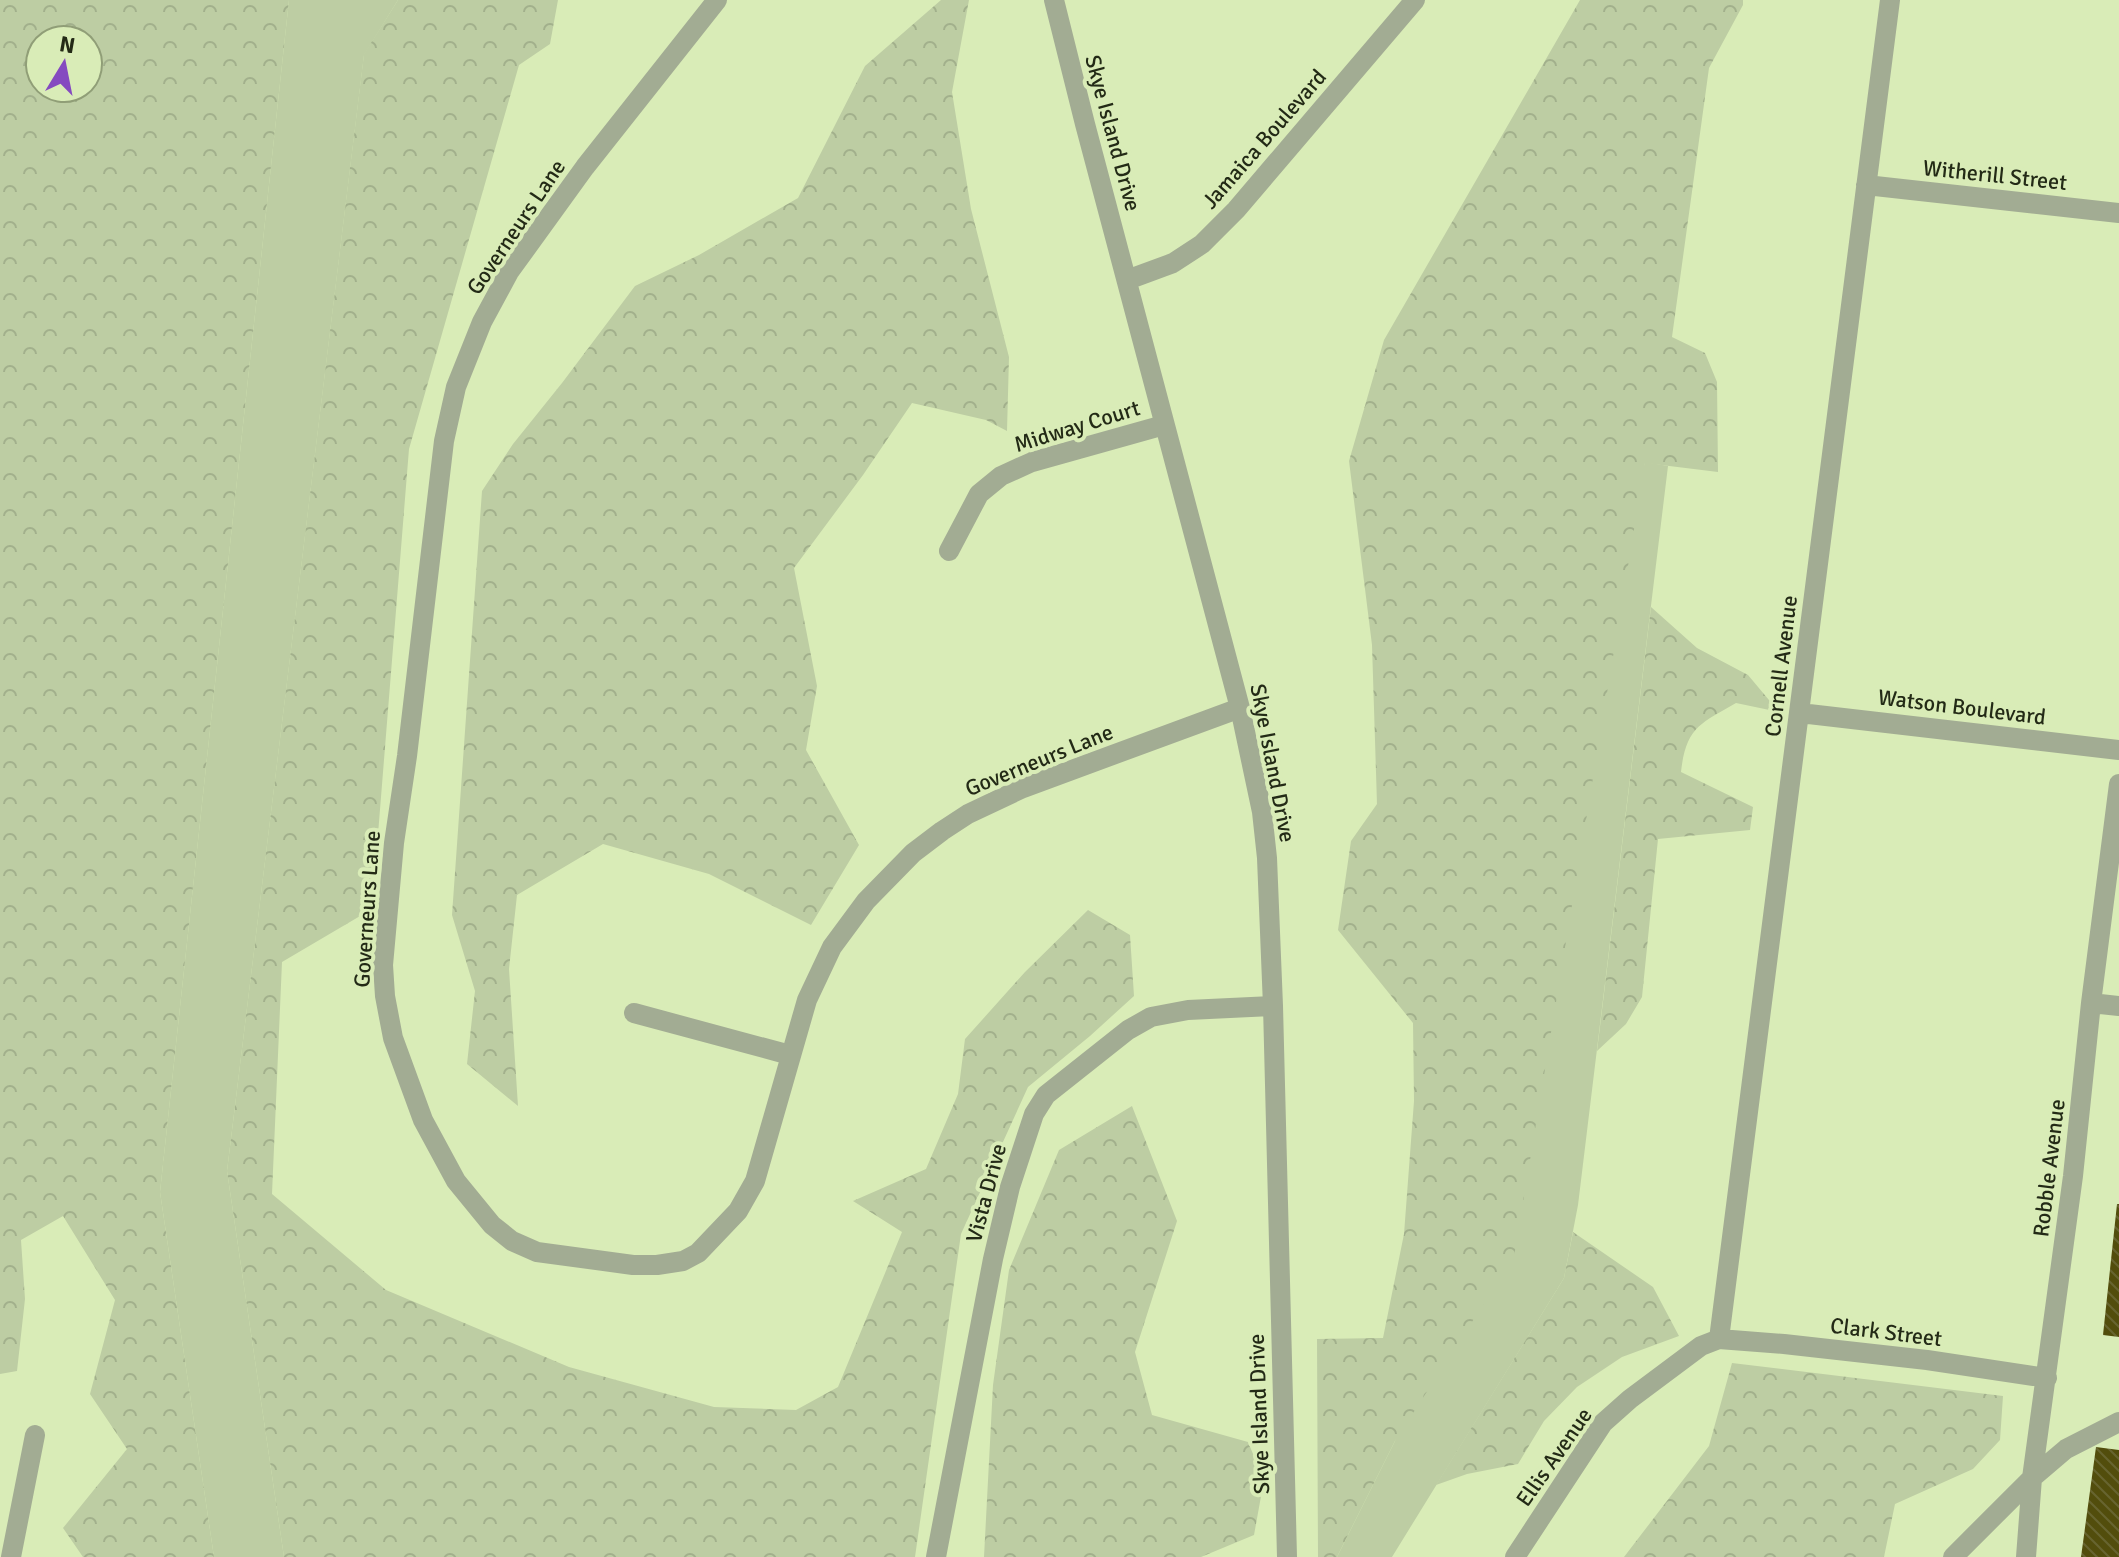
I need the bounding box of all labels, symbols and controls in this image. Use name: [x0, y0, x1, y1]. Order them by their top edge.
north arrow: [24, 24, 104, 104]
text: N: [58, 30, 77, 59]
street label: Skye Island Drive: [1079, 52, 1147, 214]
street label: Jamaica Boulevard: [1196, 64, 1332, 214]
street label: Governeurs Lane: [461, 154, 571, 300]
street label: Witherill Street: [1922, 154, 2069, 196]
street label: Midway Court: [1011, 394, 1143, 458]
street label: Cornell Avenue: [1759, 594, 1803, 738]
street label: Skye Island Drive: [1244, 682, 1302, 844]
street label: Watson Boulevard: [1877, 683, 2047, 731]
street label: Governeurs Lane: [961, 718, 1117, 802]
street label: Governeurs Lane: [348, 830, 386, 988]
street label: Robble Avenue: [2027, 1098, 2071, 1238]
street label: Vista Drive: [960, 1141, 1012, 1245]
street label: Clark Street: [1829, 1312, 1944, 1352]
street label: Skye Island Drive: [1243, 1333, 1275, 1495]
street label: Ellis Avenue: [1510, 1402, 1598, 1512]

